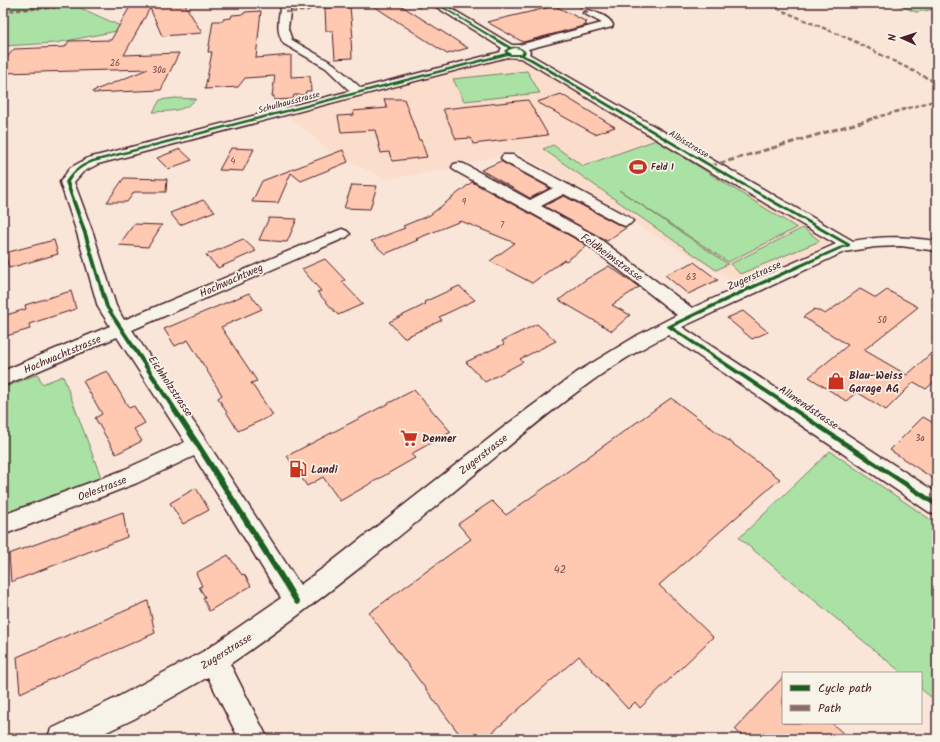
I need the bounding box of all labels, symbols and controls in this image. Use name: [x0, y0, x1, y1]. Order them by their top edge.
north arrow: [882, 18, 922, 58]
text: N: [884, 34, 902, 41]
house number: 26: [110, 56, 120, 71]
house number: 30a: [152, 63, 166, 78]
street label: Schulhausstrasse: [256, 87, 322, 118]
street label: Albisstrasse: [666, 127, 712, 162]
house number: 4: [231, 154, 236, 169]
sports icon: Feld 1: [628, 157, 648, 177]
place label: Feld 1: [651, 160, 674, 175]
house number: 9: [462, 195, 467, 210]
house number: 7: [500, 218, 505, 233]
street label: Feldheimstrasse: [577, 229, 646, 287]
street label: Zugerstrasse: [724, 256, 785, 296]
street label: Hochwachtweg: [197, 259, 266, 303]
house number: 63: [686, 270, 696, 285]
house number: 50: [877, 313, 887, 328]
street label: Hochwachtstrasse: [21, 330, 104, 379]
street label: Eichholzstrasse: [143, 352, 197, 421]
place label: Blau-Weiss Garage AG: [849, 367, 904, 398]
shop icon: Blau-Weiss Garage AG: [826, 371, 846, 391]
street label: Allmendstrasse: [775, 381, 842, 435]
supermarket icon: Denner: [399, 428, 419, 448]
place label: Denner: [422, 430, 457, 448]
street label: Zugerstrasse: [455, 430, 512, 480]
house number: 3a: [915, 431, 925, 446]
fuel station icon: Landi: [288, 459, 308, 479]
place label: Landi: [311, 461, 339, 479]
street label: Oelestrasse: [75, 471, 130, 507]
house number: 42: [554, 561, 566, 579]
street label: Zugerstrasse: [197, 629, 256, 675]
legend: [782, 672, 922, 724]
text: Cycle path: [818, 679, 872, 698]
text: Path: [818, 699, 841, 718]

